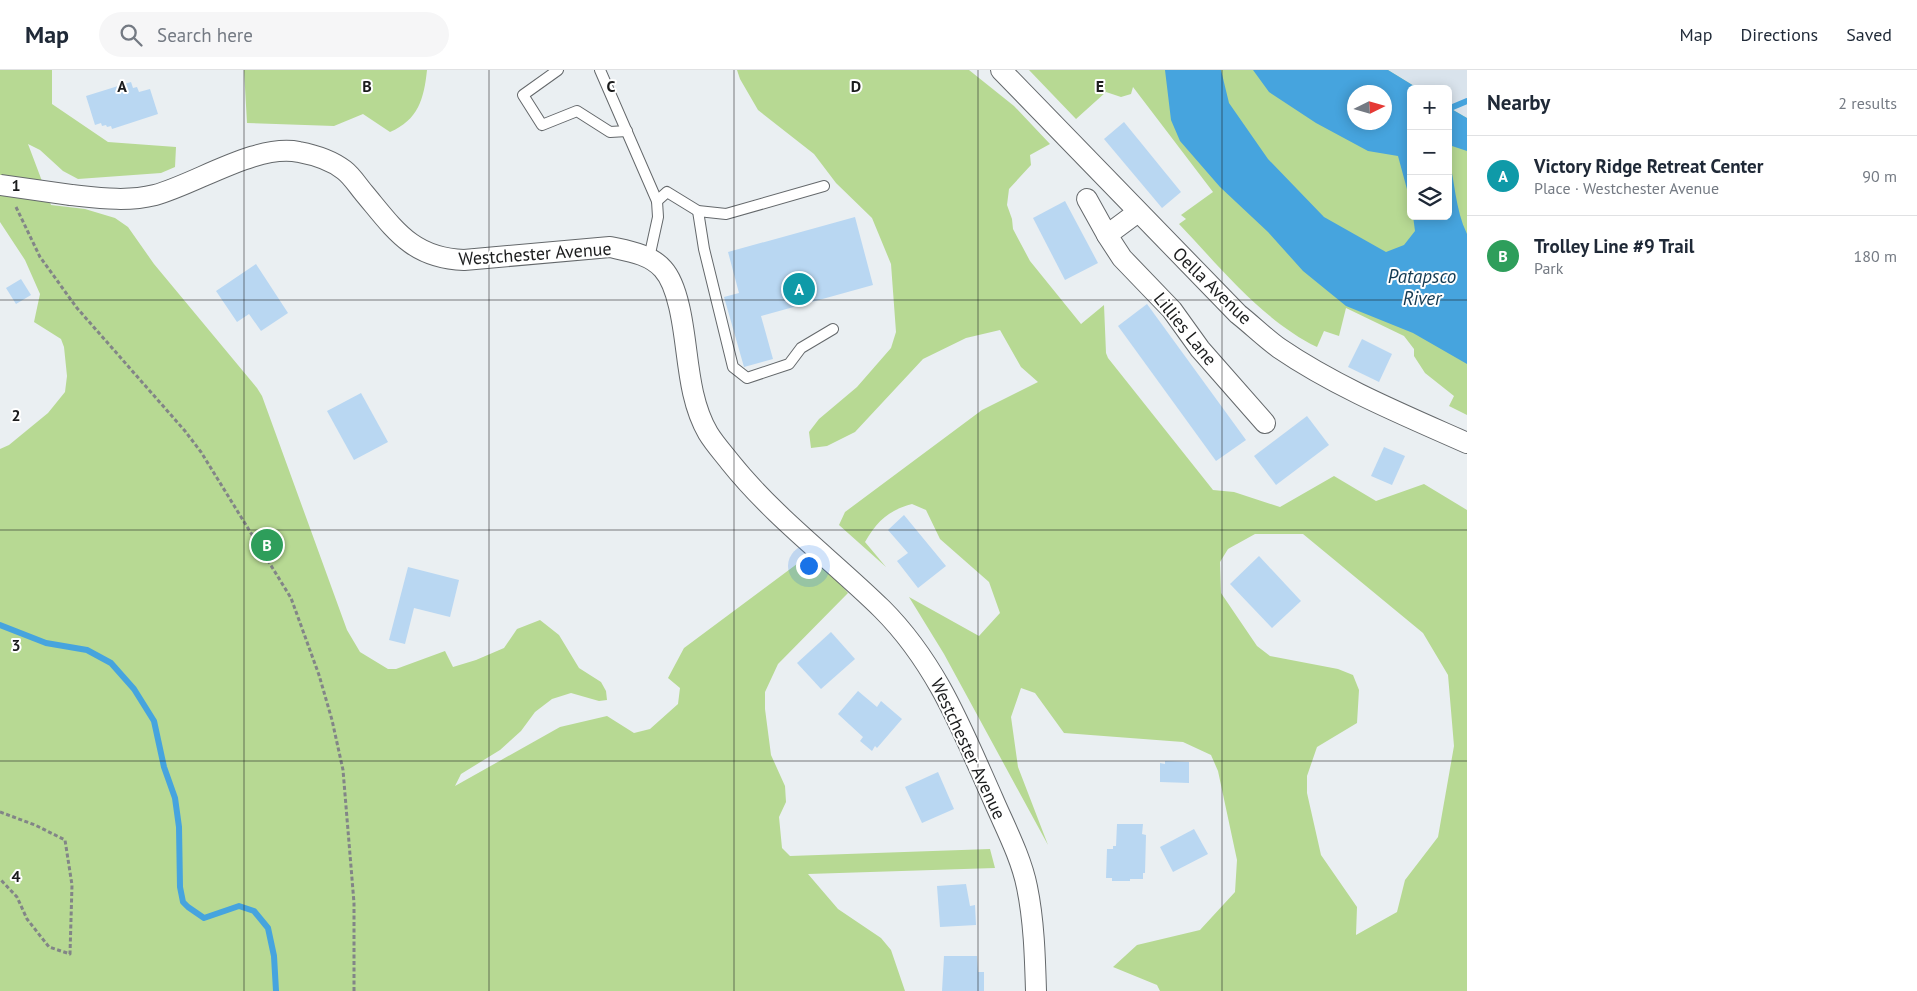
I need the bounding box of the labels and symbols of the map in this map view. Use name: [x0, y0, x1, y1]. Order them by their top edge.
text: A: [117, 76, 127, 96]
text: B: [362, 76, 372, 96]
text: C: [607, 76, 616, 96]
text: D: [851, 76, 861, 96]
text: E: [1096, 76, 1104, 96]
north arrow: [1347, 85, 1392, 130]
text: 1: [11, 175, 21, 195]
street label: Westchester Avenue: [458, 237, 612, 270]
street label: Oella Avenue: [1168, 242, 1257, 329]
water label: Patapsco River: [1388, 264, 1456, 310]
pin: A: [783, 270, 815, 308]
street label: Lillies Lane: [1149, 287, 1222, 370]
text: 2: [11, 405, 21, 425]
pin: B: [251, 526, 283, 564]
your location: [796, 553, 822, 579]
text: 3: [11, 635, 21, 655]
street label: Westchester Avenue: [926, 675, 1011, 823]
text: 4: [11, 866, 21, 886]

